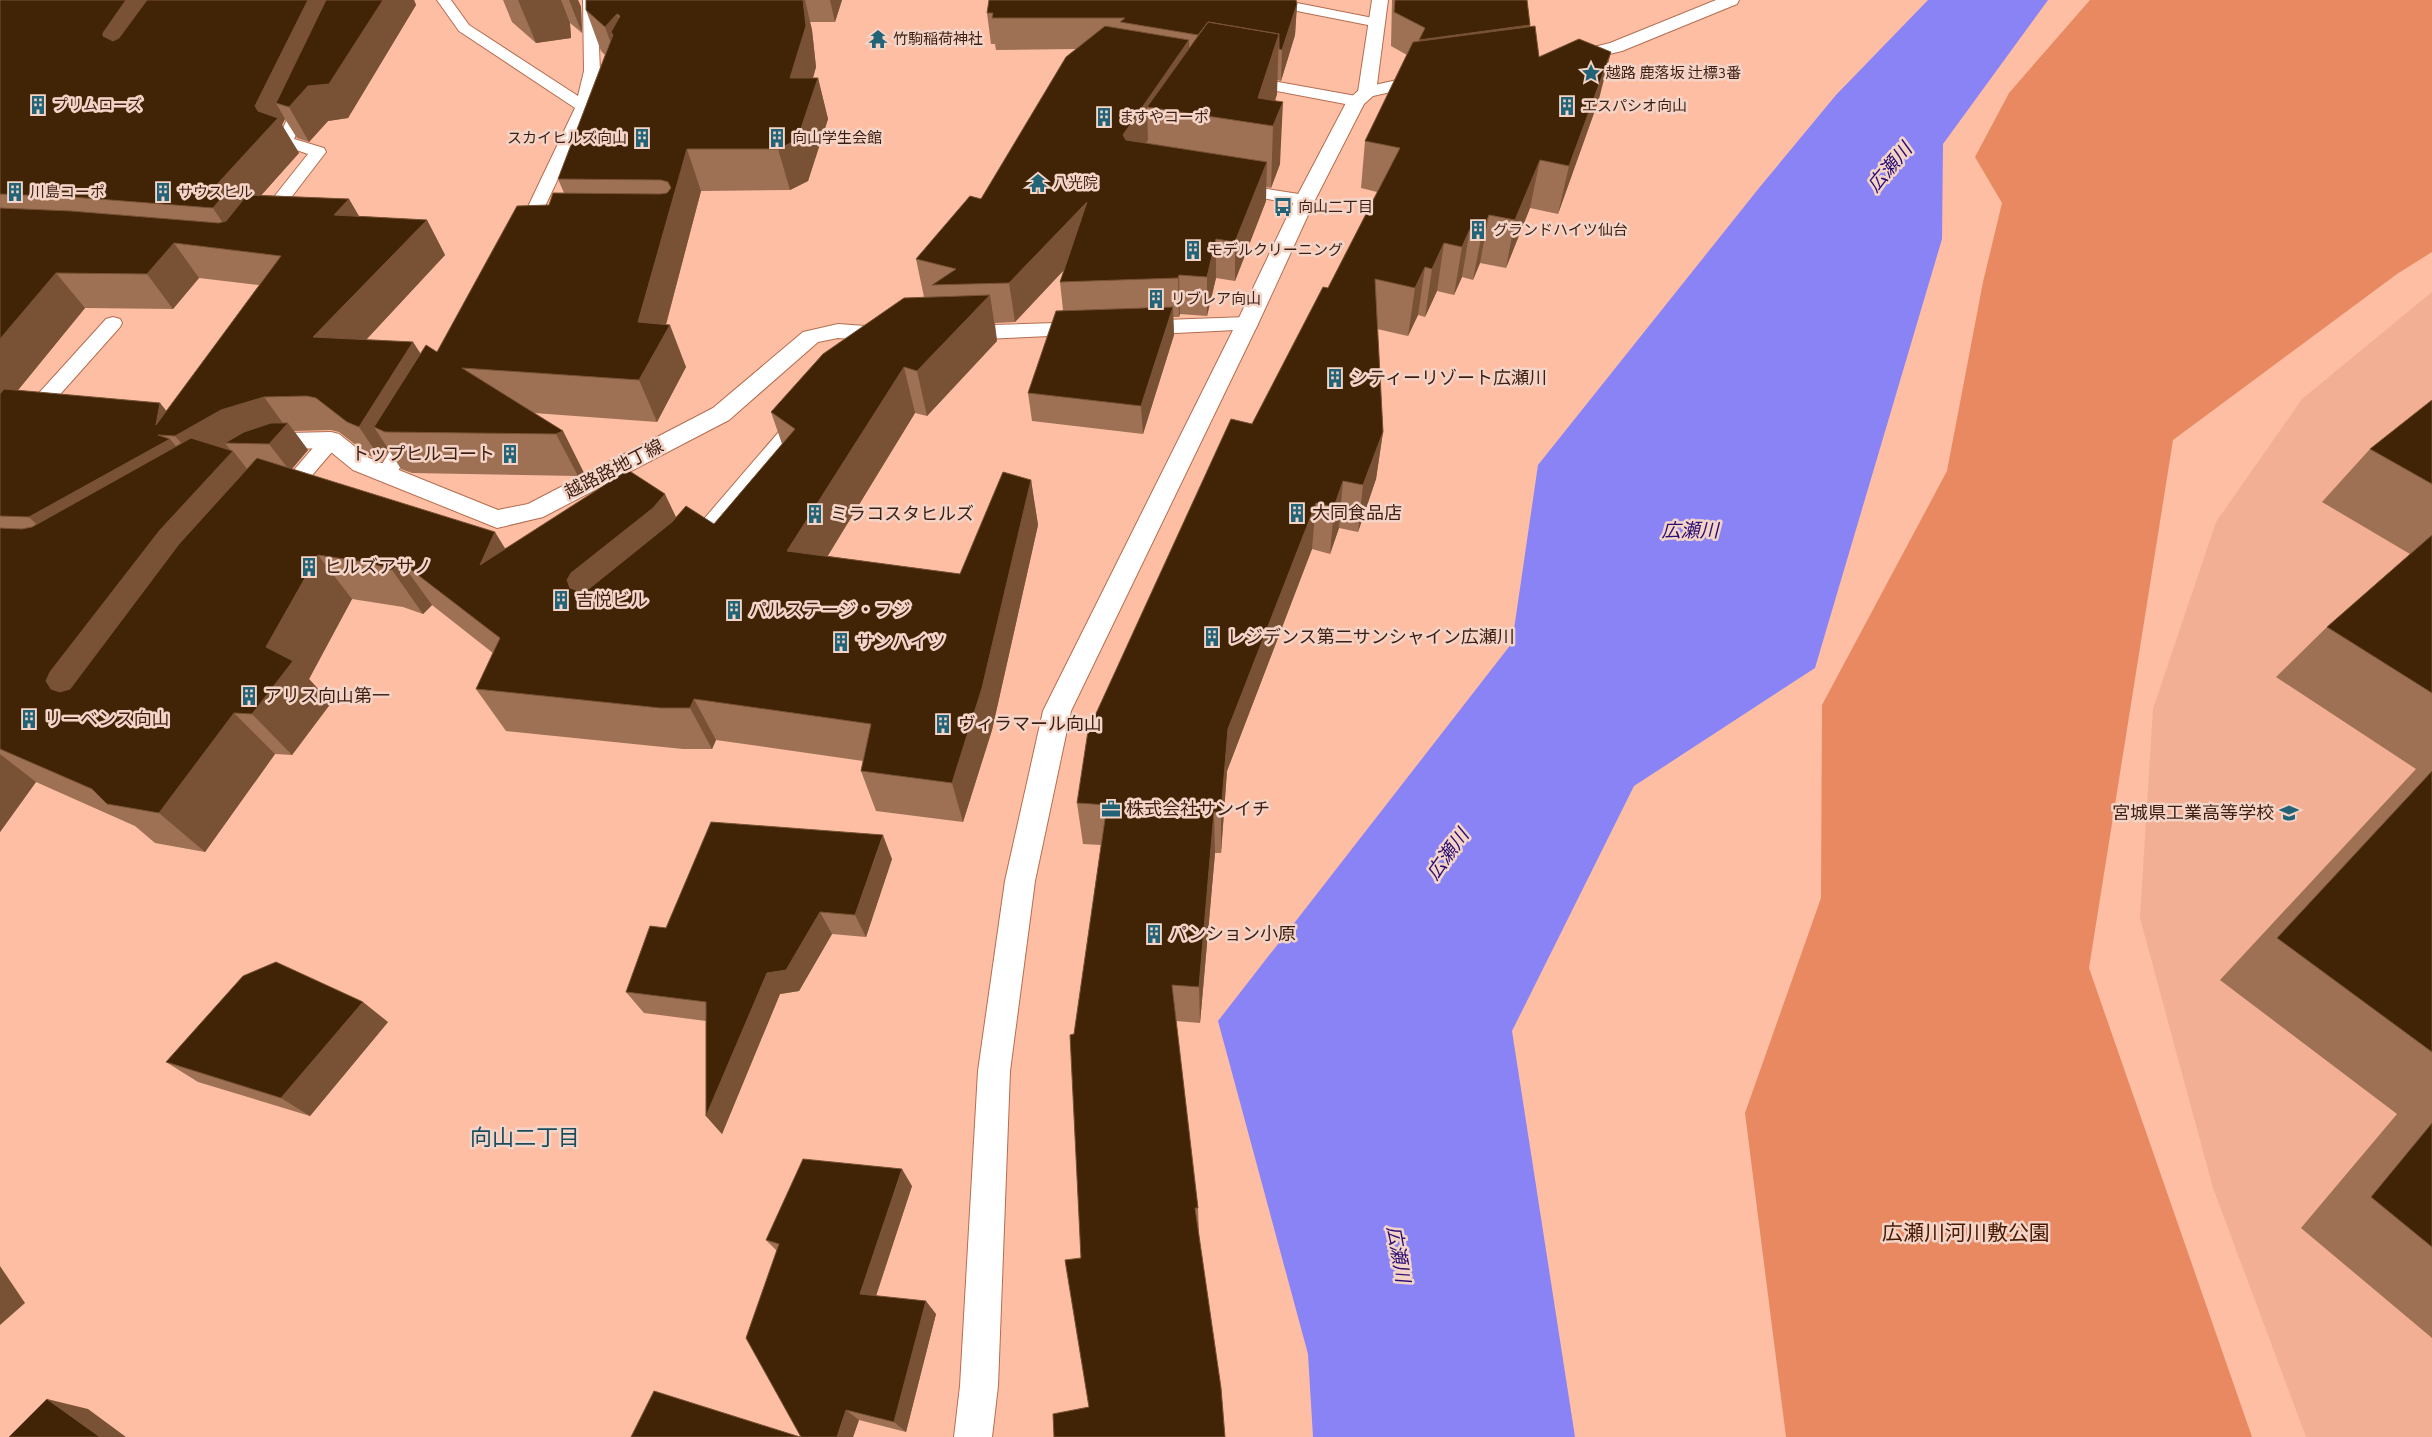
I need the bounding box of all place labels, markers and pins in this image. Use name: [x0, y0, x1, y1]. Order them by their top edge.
temple icon: 竹駒稲荷神社: [867, 28, 889, 50]
place label: 竹駒稲荷神社: [893, 30, 983, 47]
place icon: 越路 鹿落坂 辻標3番: [1580, 62, 1602, 84]
place label: 越路 鹿落坂 辻標3番: [1605, 64, 1741, 81]
building icon: プリムローズ: [27, 94, 49, 116]
building icon: エスパシオ向山: [1556, 95, 1578, 117]
place label: プリムローズ: [53, 96, 142, 113]
place label: エスパシオ向山: [1582, 97, 1687, 114]
building icon: ますやコーポ: [1093, 106, 1115, 128]
place label: ますやコーポ: [1119, 108, 1209, 125]
building icon: スカイヒルズ向山: [631, 127, 653, 149]
building icon: 向山学生会館: [766, 127, 788, 149]
place label: スカイヒルズ向山: [507, 129, 627, 146]
place label: 向山学生会館: [792, 129, 882, 146]
temple icon: 八光院: [1027, 172, 1049, 194]
place label: 八光院: [1053, 174, 1098, 191]
building icon: 川島コーポ: [4, 181, 26, 203]
building icon: サウスヒル: [152, 181, 174, 203]
place label: 川島コーポ: [30, 183, 105, 200]
place label: サウスヒル: [178, 183, 253, 200]
bus stop icon: 向山二丁目: [1272, 196, 1294, 218]
place label: 向山二丁目: [1298, 198, 1373, 215]
building icon: グランドハイツ仙台: [1467, 219, 1489, 241]
place label: グランドハイツ仙台: [1493, 221, 1628, 238]
building icon: モデルクリーニング: [1182, 239, 1204, 261]
place label: モデルクリーニング: [1208, 241, 1343, 258]
building icon: リブレア向山: [1145, 288, 1167, 310]
place label: リブレア向山: [1171, 290, 1261, 307]
building icon: シティーリゾート広瀬川: [1324, 367, 1346, 389]
place label: シティーリゾート広瀬川: [1350, 367, 1547, 387]
place label: トップヒルコート: [351, 443, 495, 463]
building icon: トップヒルコート: [499, 443, 521, 465]
building icon: 大同食品店: [1286, 502, 1308, 524]
place label: 大同食品店: [1312, 502, 1402, 522]
building icon: ミラコスタヒルズ: [804, 503, 826, 525]
place label: ミラコスタヒルズ: [830, 503, 974, 523]
building icon: ヒルズアサノ: [298, 556, 320, 578]
place label: ヒルズアサノ: [324, 556, 432, 576]
building icon: 吉悦ビル: [550, 589, 572, 611]
place label: 吉悦ビル: [576, 589, 648, 609]
building icon: パルステージ・フジ: [723, 599, 745, 621]
place label: パルステージ・フジ: [749, 599, 911, 619]
building icon: レジデンス第二サンシャイン広瀬川: [1201, 626, 1223, 648]
place label: レジデンス第二サンシャイン広瀬川: [1227, 626, 1515, 646]
building icon: サンハイツ: [830, 631, 852, 653]
place label: サンハイツ: [856, 631, 946, 651]
building icon: アリス向山第一: [238, 685, 260, 707]
place label: アリス向山第一: [264, 685, 390, 705]
building icon: リーベンス向山: [18, 708, 40, 730]
place label: リーベンス向山: [44, 708, 170, 728]
building icon: ヴィラマール向山: [932, 713, 954, 735]
place label: ヴィラマール向山: [958, 713, 1102, 733]
office icon: 株式会社サンイチ: [1100, 798, 1122, 820]
place label: 株式会社サンイチ: [1126, 798, 1270, 818]
place label: 宮城県工業高等学校: [2112, 802, 2274, 822]
school or university icon: 宮城県工業高等学校: [2278, 802, 2300, 824]
building icon: パンション小原: [1143, 923, 1165, 945]
place label: パンション小原: [1169, 923, 1296, 943]

